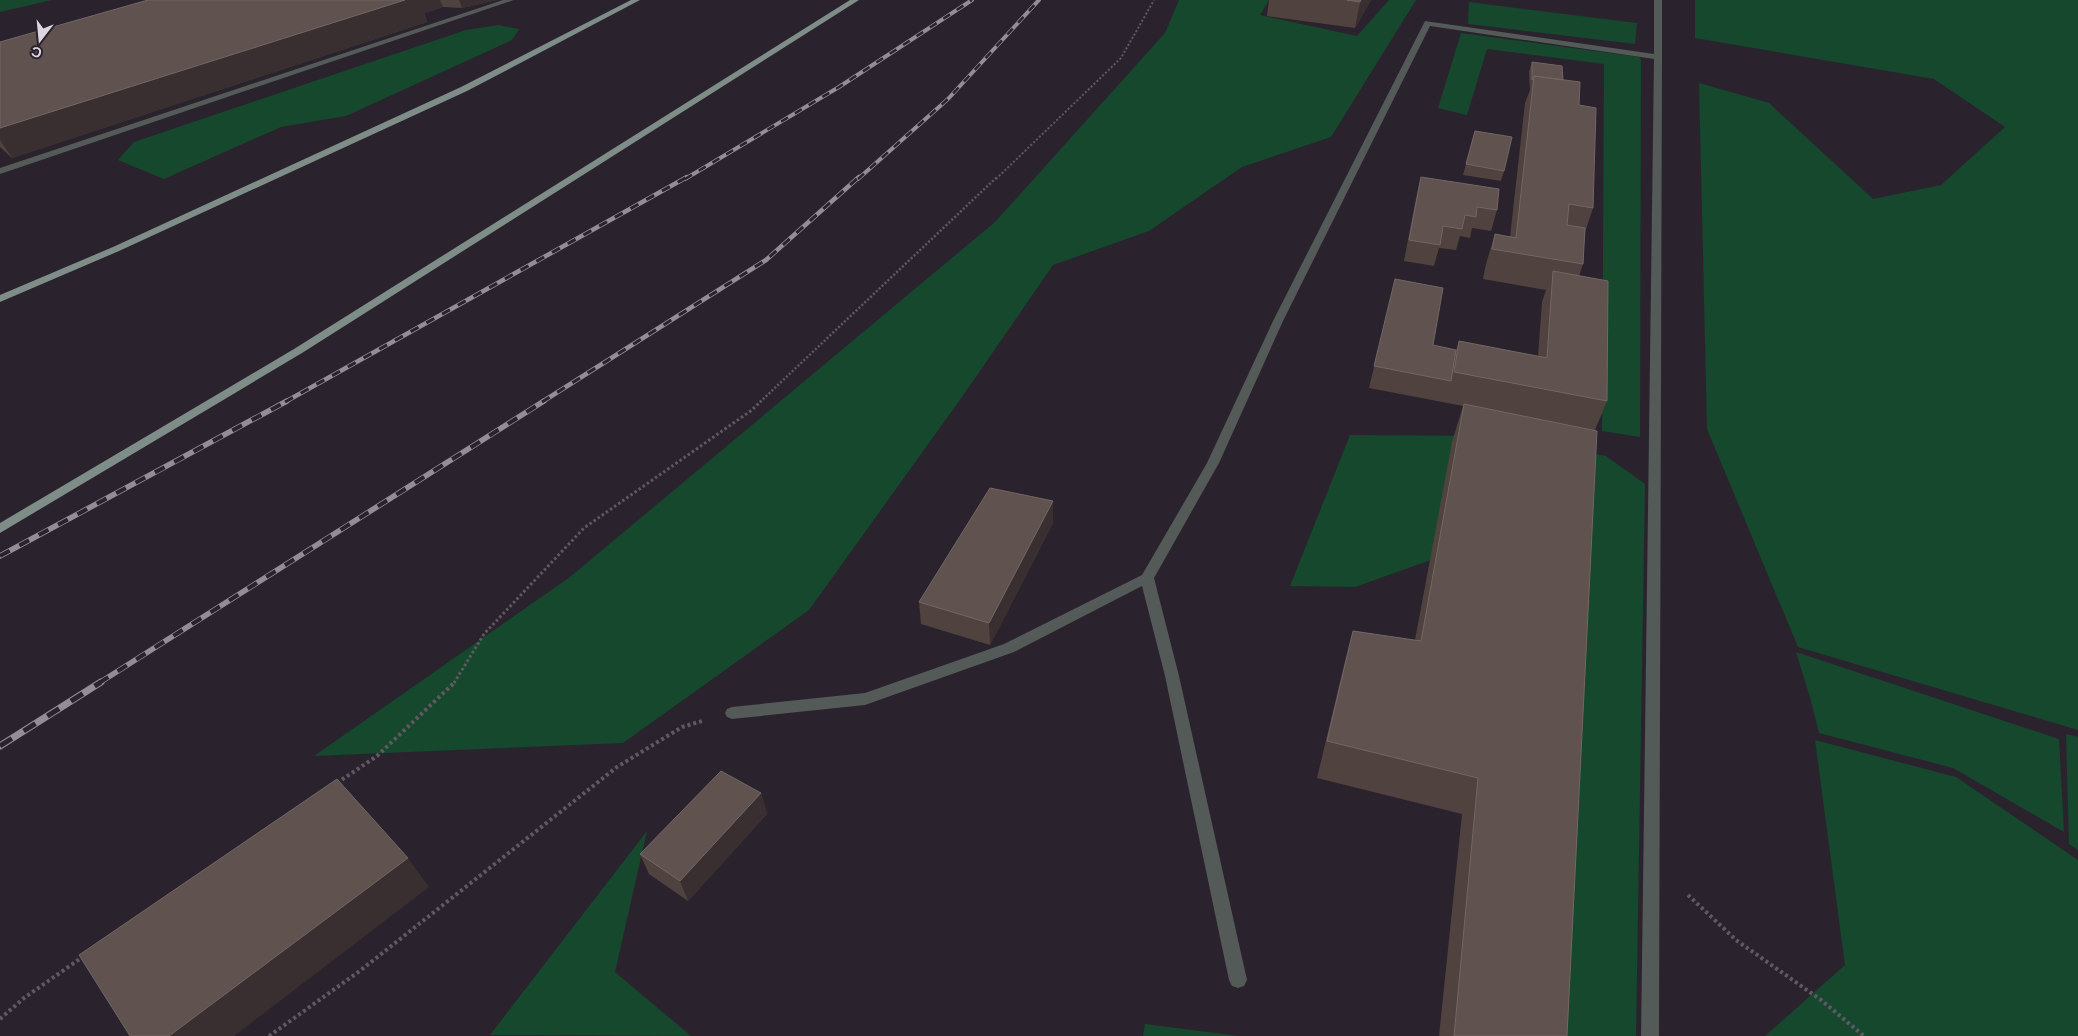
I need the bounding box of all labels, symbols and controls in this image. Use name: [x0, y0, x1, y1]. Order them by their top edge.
north arrow: [15, 15, 65, 65]
text: С: [29, 43, 43, 62]

